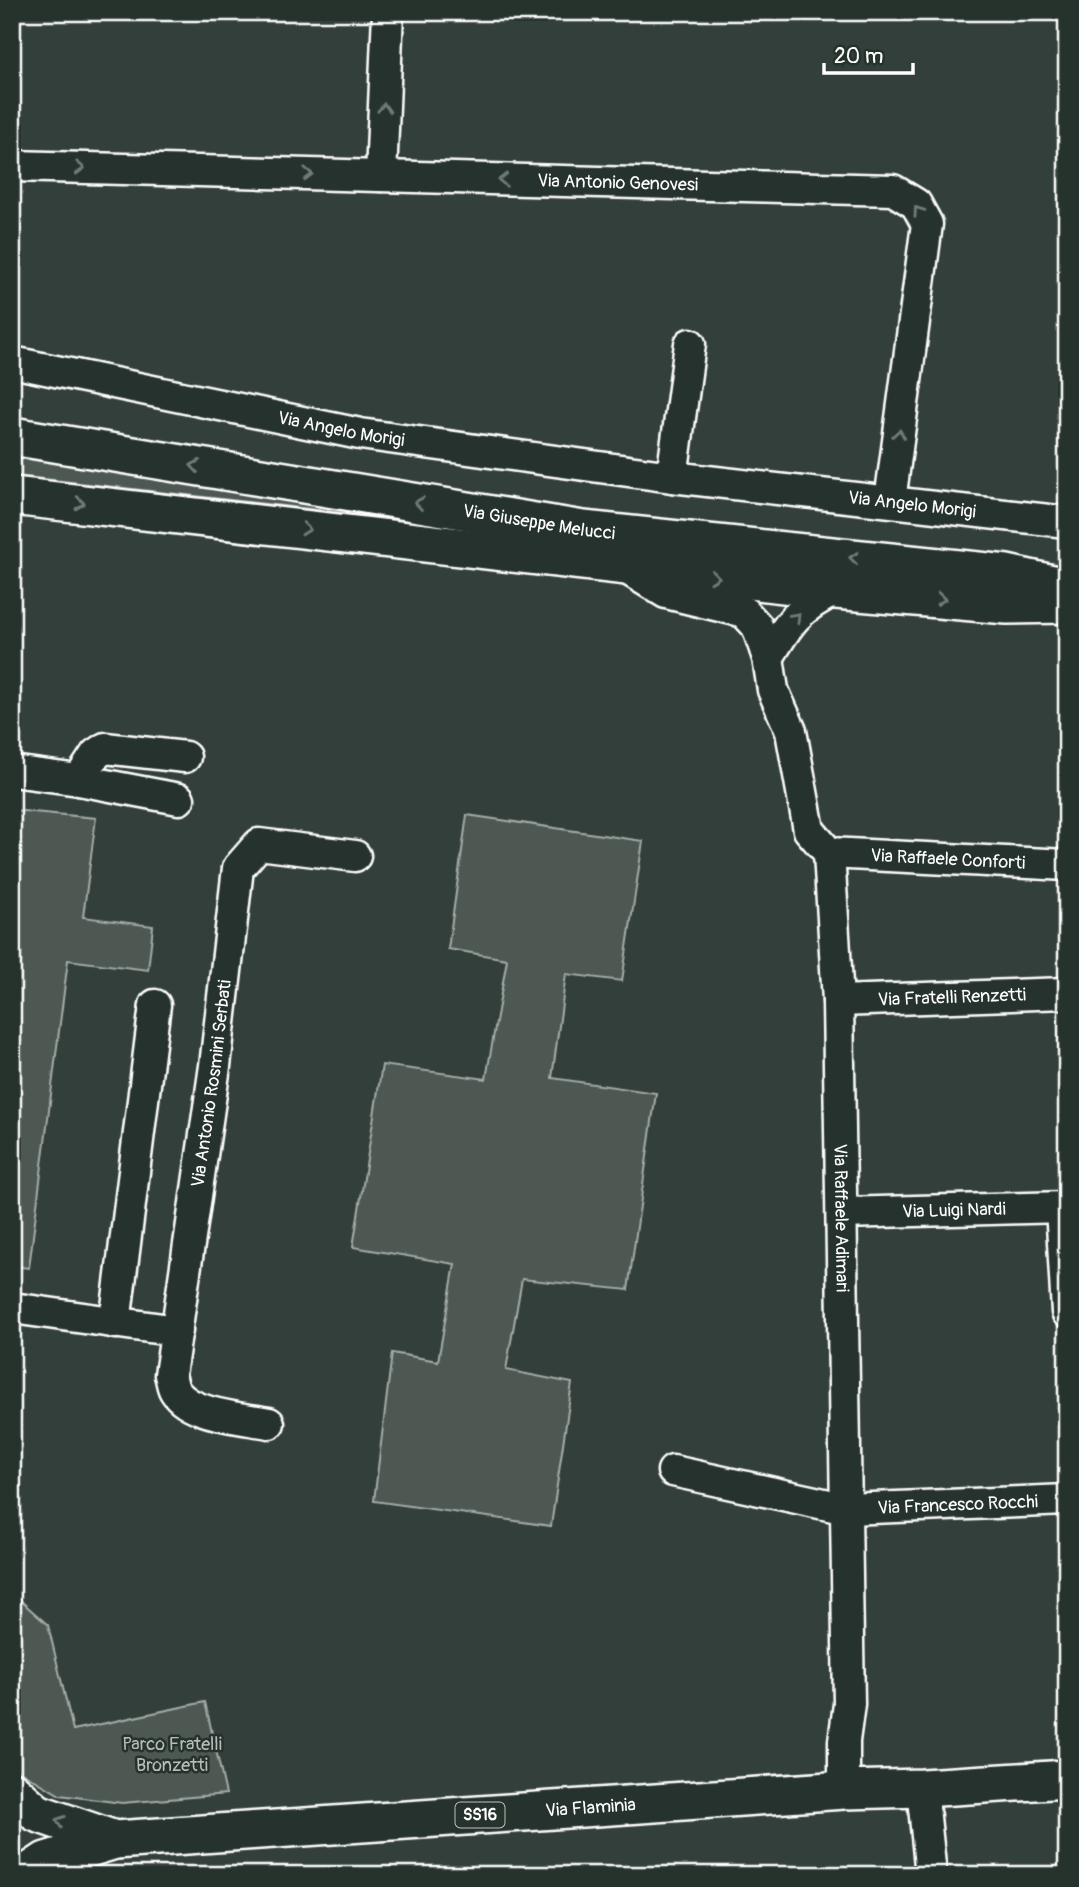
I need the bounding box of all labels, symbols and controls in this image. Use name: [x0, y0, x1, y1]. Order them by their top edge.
scale bar: [824, 32, 913, 76]
text: 20 m: [834, 43, 883, 70]
one-way arrow: [377, 103, 392, 114]
one-way arrow: [76, 160, 86, 176]
one-way arrow: [303, 167, 314, 182]
street label: Via Antonio Genovesi: [537, 169, 698, 196]
one-way arrow: [497, 172, 508, 187]
one-way arrow: [914, 206, 926, 219]
street label: Via Angelo Morigi: [276, 406, 406, 452]
one-way arrow: [891, 428, 906, 439]
one-way arrow: [189, 459, 201, 474]
street label: Via Angelo Morigi: [847, 486, 977, 523]
one-way arrow: [74, 496, 86, 511]
one-way arrow: [414, 496, 425, 511]
street label: Via Giuseppe Melucci: [461, 499, 616, 545]
one-way arrow: [301, 521, 312, 536]
one-way arrow: [848, 551, 859, 566]
one-way arrow: [709, 569, 721, 584]
one-way arrow: [936, 591, 947, 606]
one-way arrow: [787, 613, 800, 626]
street label: Via Raffaele Conforti: [870, 844, 1026, 874]
street label: Via Antonio Rosmini Serbati: [186, 978, 236, 1189]
street label: Via Fratelli Renzetti: [877, 983, 1027, 1011]
street label: Via Raffaele Adimari: [829, 1143, 854, 1292]
street label: Via Luigi Nardi: [902, 1197, 1006, 1223]
street label: Via Francesco Rocchi: [877, 1490, 1039, 1519]
park label: Parco Fratelli Bronzetti: [122, 1733, 222, 1777]
street label: Via Flaminia: [545, 1793, 637, 1822]
road number: SS16: [456, 1802, 504, 1828]
one-way arrow: [55, 1815, 67, 1829]

